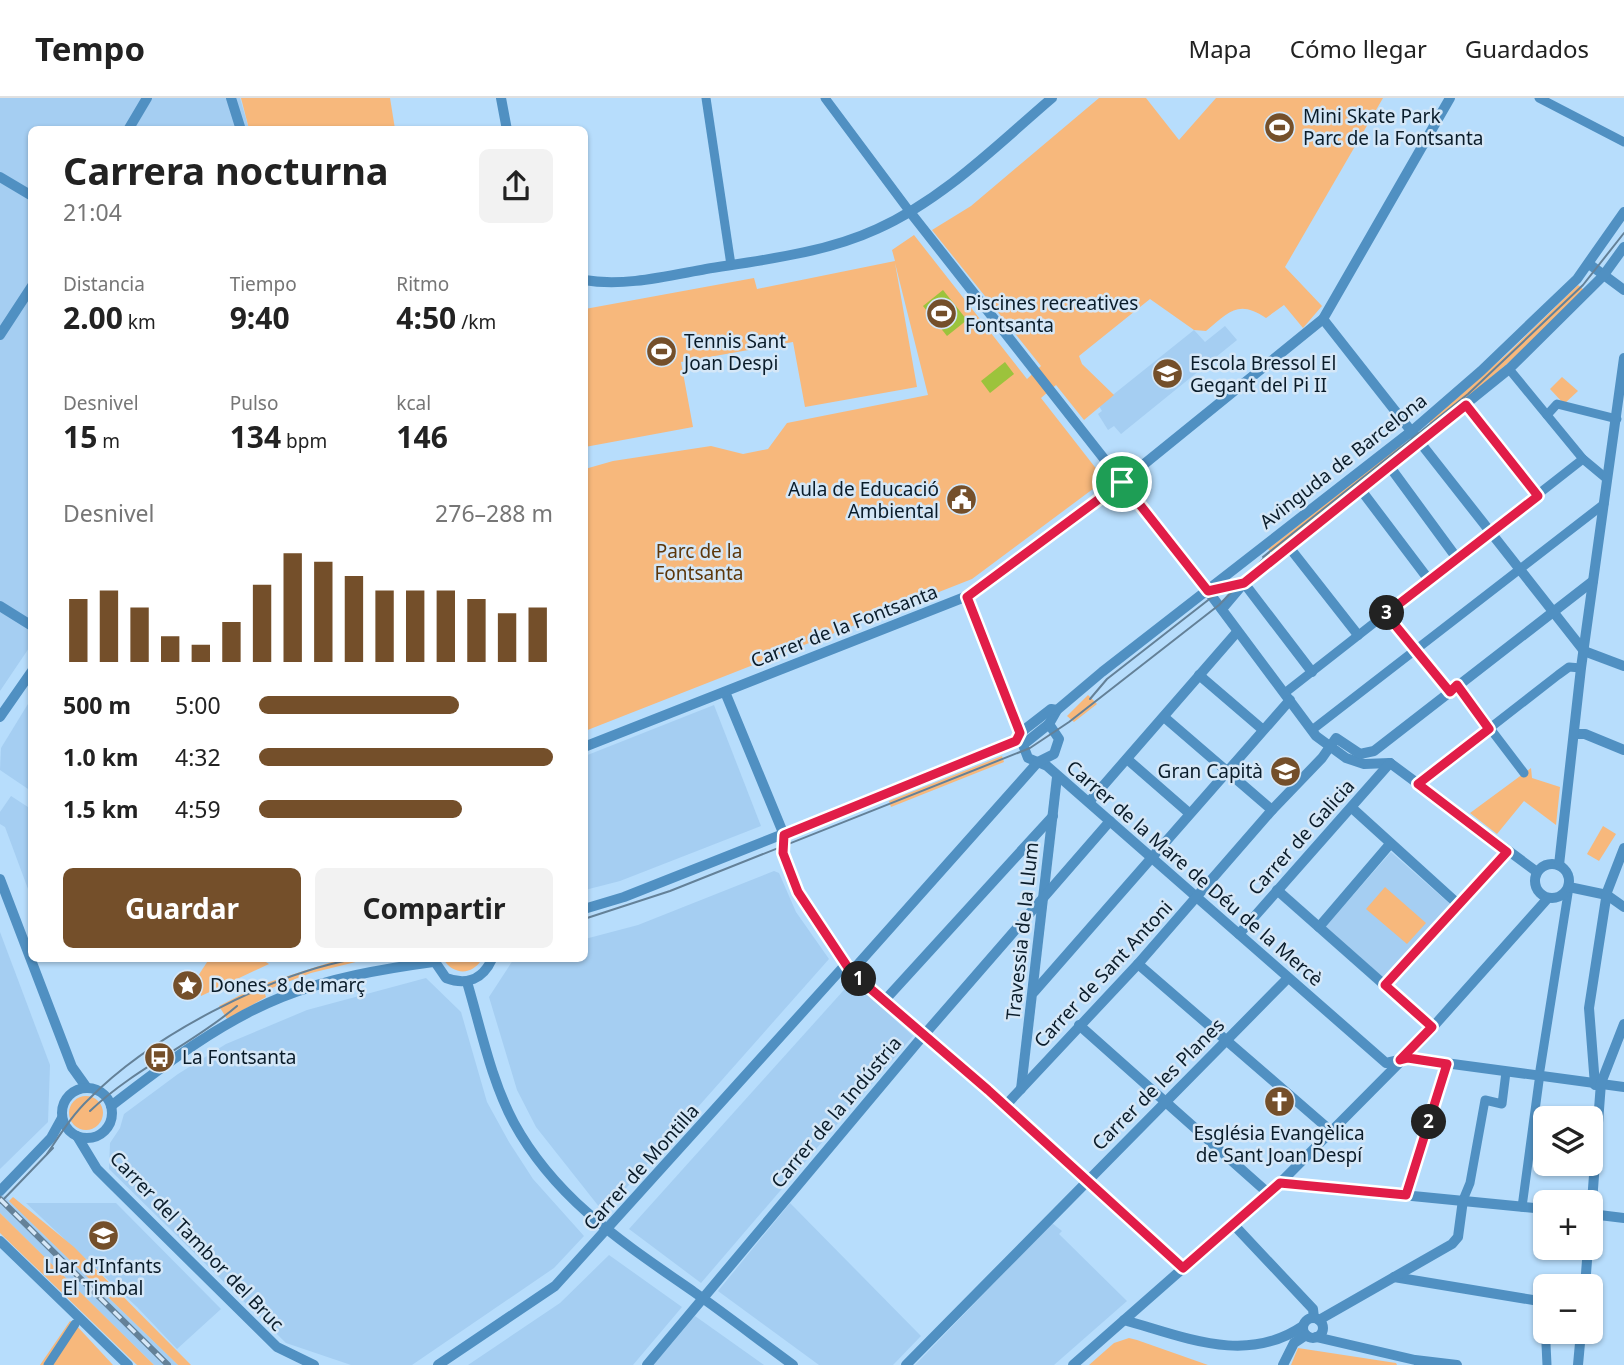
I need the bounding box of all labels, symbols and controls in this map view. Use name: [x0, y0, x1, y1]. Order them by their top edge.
text: Tempo: [35, 26, 145, 71]
text: Mapa: [1188, 32, 1252, 65]
text: Cómo llegar: [1290, 32, 1427, 65]
text: Guardados: [1465, 32, 1589, 65]
place label: Mini Skate Park Parc de la Fontsanta: [1303, 103, 1484, 151]
sports icon: Mini Skate Park Parc de la Fontsanta: [1263, 110, 1297, 144]
text: Carrera nocturna: [63, 144, 389, 196]
button: share: [479, 149, 553, 223]
text: 21:04: [63, 196, 122, 228]
text: Distancia: [63, 271, 145, 297]
text: Tiempo: [230, 271, 297, 297]
text: Ritmo: [396, 271, 449, 297]
place label: Piscines recreatives Fontsanta: [965, 290, 1138, 338]
text: 2.00: [63, 297, 123, 338]
text: 9:40: [230, 297, 290, 338]
text: 4:50: [396, 297, 456, 338]
sports icon: Piscines recreatives Fontsanta: [925, 297, 959, 331]
text: km: [123, 309, 156, 335]
text: /km: [456, 309, 496, 335]
place label: Tennis Sant Joan Despi: [682, 328, 786, 376]
sports icon: Tennis Sant Joan Despi: [644, 335, 678, 369]
place label: Escola Bressol El Gegant del Pi II: [1190, 350, 1336, 398]
school or university icon: Escola Bressol El Gegant del Pi II: [1150, 357, 1184, 391]
street label: Avinguda de Barcelona: [1254, 387, 1432, 535]
text: Desnivel: [63, 390, 139, 416]
text: Pulso: [230, 390, 278, 416]
text: kcal: [396, 390, 431, 416]
text: 15: [63, 416, 97, 457]
text: 134: [230, 416, 281, 457]
text: 146: [396, 416, 448, 457]
text: m: [97, 428, 120, 454]
text: bpm: [281, 428, 327, 454]
pin: [1092, 452, 1152, 512]
icon: arrive: [1103, 463, 1141, 501]
place label: Aula de Educació Ambiental: [788, 476, 939, 524]
public building icon: Aula de Educació Ambiental: [945, 483, 979, 517]
text: Desnivel: [63, 497, 155, 529]
text: 276–288 m: [435, 497, 553, 529]
park label: Parc de la Fontsanta: [655, 538, 743, 586]
street label: Carrer de la Fontsanta: [747, 578, 941, 674]
pin: 3: [1370, 596, 1404, 630]
text: 3: [1381, 599, 1392, 625]
text: 500 m: [63, 689, 131, 721]
text: 5:00: [175, 689, 221, 721]
text: 1.0 km: [63, 741, 138, 773]
text: 4:32: [175, 741, 221, 773]
street label: Carrer de la Mare de Déu de la Mercè: [1061, 754, 1329, 992]
school or university icon: Gran Capità: [1269, 754, 1303, 788]
place label: Gran Capità: [1158, 758, 1263, 784]
street label: Carrer de Galicia: [1242, 773, 1360, 901]
text: 1.5 km: [63, 793, 138, 825]
text: 4:59: [175, 793, 221, 825]
street label: Travessia de la Llum: [1000, 841, 1044, 1021]
button: Guardar: [63, 868, 301, 948]
button: Compartir: [315, 868, 553, 948]
street label: Carrer de Sant Antoni: [1028, 895, 1178, 1053]
pin: 1: [842, 962, 876, 996]
text: 1: [853, 965, 864, 991]
place icon: Dones. 8 de març: [170, 968, 204, 1002]
place label: Dones. 8 de març: [210, 972, 365, 998]
street label: Carrer de les Planes: [1086, 1012, 1230, 1156]
street label: Carrer de la Indústria: [765, 1031, 907, 1193]
bus stop icon: La Fontsanta: [142, 1040, 176, 1074]
place label: La Fontsanta: [182, 1044, 297, 1070]
church icon: Església Evangèlica de Sant Joan Despí: [1262, 1085, 1296, 1119]
street label: Carrer de Montilla: [577, 1098, 705, 1236]
pin: 2: [1412, 1104, 1446, 1140]
map controls: [1533, 1106, 1603, 1344]
button: layers: [1533, 1106, 1603, 1176]
text: 2: [1423, 1108, 1434, 1134]
place label: Església Evangèlica de Sant Joan Despí: [1193, 1120, 1365, 1168]
street label: Carrer del Tambor del Bruc: [104, 1145, 290, 1337]
button: +: [1533, 1190, 1603, 1260]
school or university icon: Llar d'Infants El Timbal: [86, 1218, 120, 1252]
place label: Llar d'Infants El Timbal: [44, 1253, 162, 1301]
button: −: [1533, 1274, 1603, 1344]

